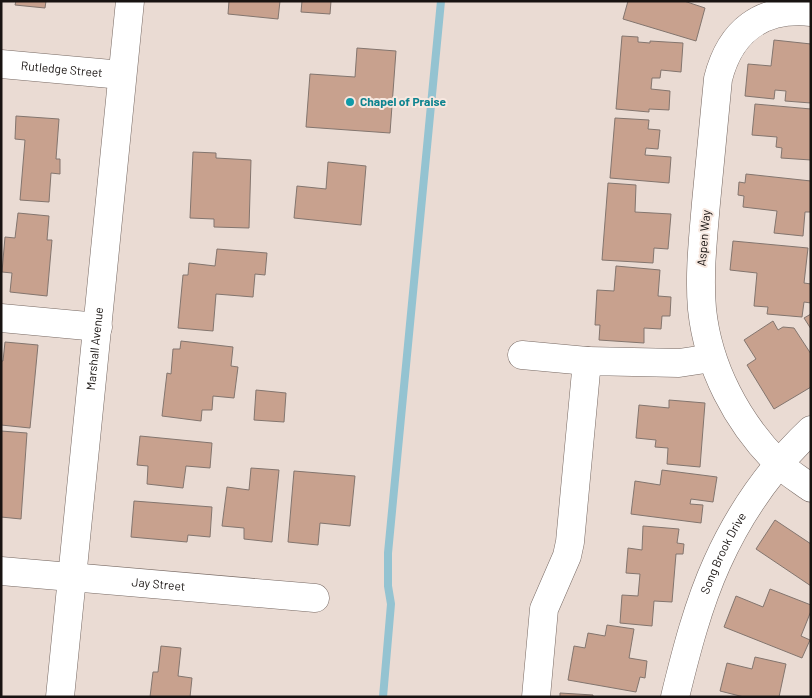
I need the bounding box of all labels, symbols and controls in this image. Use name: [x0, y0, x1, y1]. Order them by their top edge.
street label: Rutledge Street: [20, 58, 103, 79]
place label: Chapel of Praise: [360, 94, 447, 108]
marker: Chapel of Praise: [344, 96, 356, 108]
street label: Aspen Way: [694, 209, 712, 267]
street label: Marshall Avenue: [83, 306, 105, 391]
street label: Song Brook Drive: [697, 510, 748, 596]
street label: Jay Street: [131, 574, 186, 593]

